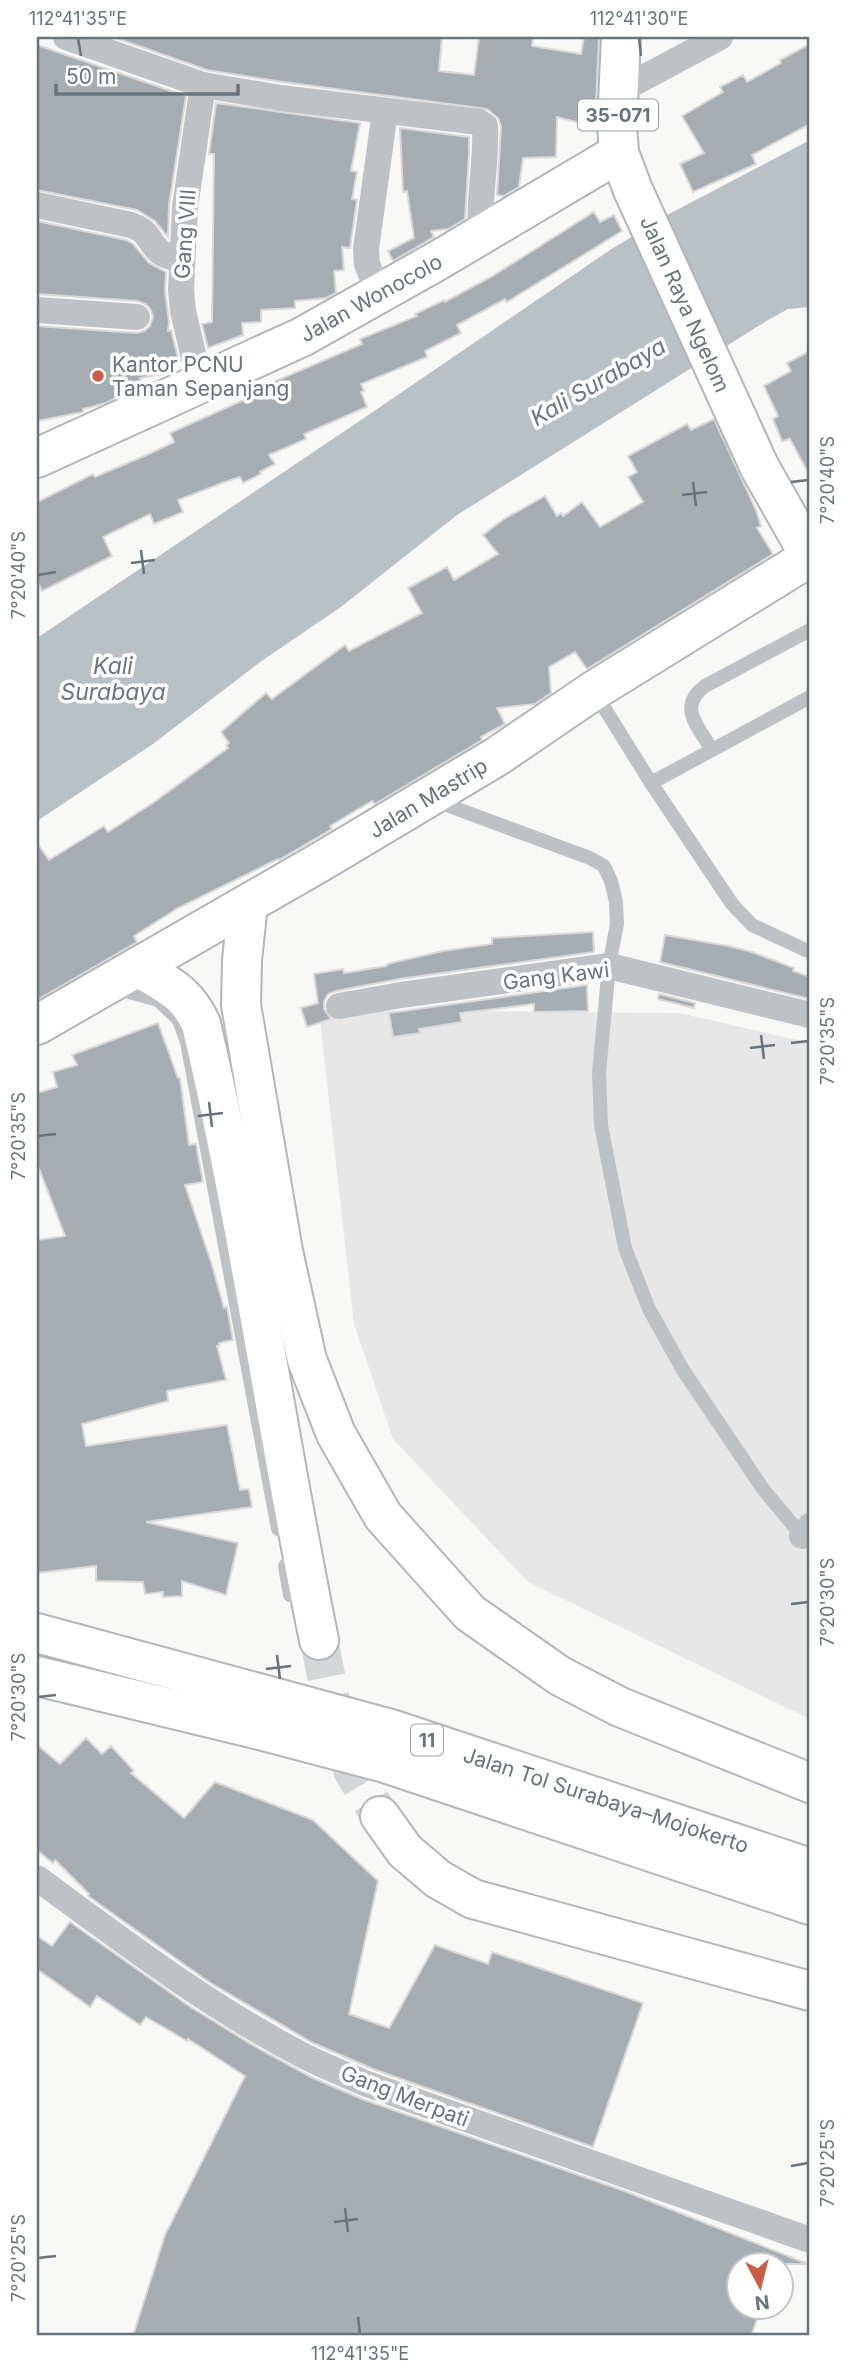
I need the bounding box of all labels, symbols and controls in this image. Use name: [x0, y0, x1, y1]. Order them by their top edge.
text: 112°41'35"E: [29, 8, 127, 29]
text: 112°41'30"E: [590, 8, 688, 29]
scale bar: [56, 52, 238, 96]
text: 50 m: [66, 64, 116, 89]
road number: 35-071: [578, 99, 658, 130]
street label: Gang VIII: [169, 188, 201, 280]
street label: Jalan Raya Ngelom: [635, 212, 735, 396]
street label: Jalan Wonocolo: [296, 249, 446, 347]
water label: Kali Surabaya: [525, 332, 671, 432]
place label: Kantor PCNU Taman Sepanjang: [112, 352, 289, 401]
marker: Kantor PCNU Taman Sepanjang: [90, 368, 106, 384]
text: 7°20'40"S: [817, 436, 838, 524]
text: 7°20'40"S: [8, 531, 29, 619]
water label: Kali Surabaya: [60, 652, 166, 706]
street label: Jalan Mastrip: [364, 753, 492, 843]
street label: Gang Kawi: [501, 957, 611, 995]
text: 7°20'35"S: [817, 997, 838, 1085]
text: 7°20'35"S: [8, 1092, 29, 1180]
text: 7°20'30"S: [817, 1558, 838, 1646]
text: 7°20'30"S: [8, 1653, 29, 1741]
road number: 11: [411, 1724, 443, 1756]
street label: Jalan Tol Surabaya–Mojokerto: [460, 1742, 752, 1858]
street label: Gang Merpati: [338, 2060, 472, 2132]
text: 7°20'25"S: [817, 2119, 838, 2207]
text: 7°20'25"S: [8, 2214, 29, 2302]
north arrow: [724, 2250, 794, 2320]
text: N: [753, 2290, 771, 2315]
text: 112°41'35"E: [311, 2343, 409, 2364]

